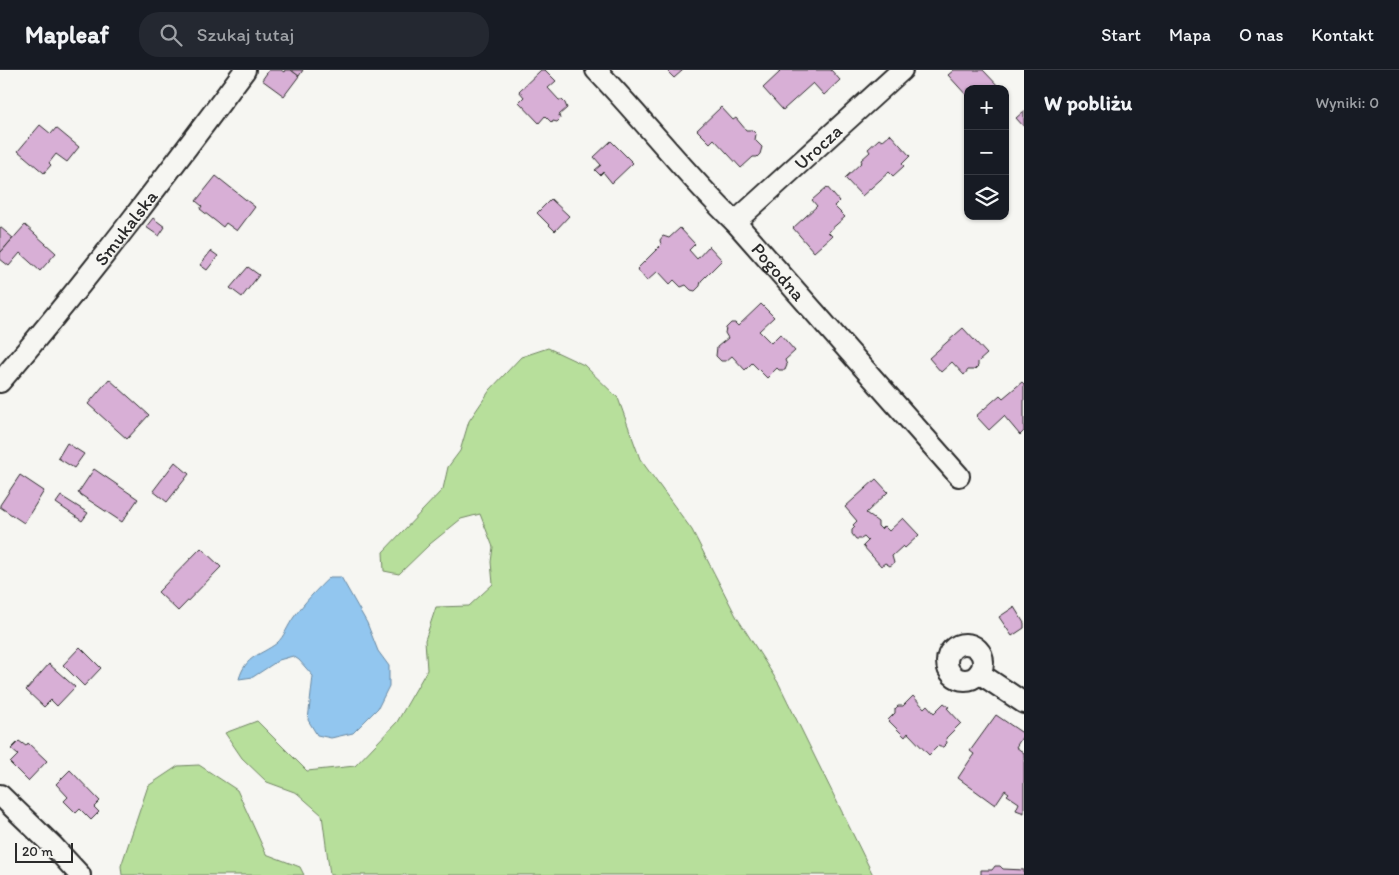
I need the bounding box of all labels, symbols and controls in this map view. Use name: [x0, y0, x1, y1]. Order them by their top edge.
search box: [139, 12, 489, 57]
text: Mapleaf: [25, 20, 109, 49]
icon: search: [157, 21, 185, 49]
text: Szukaj tutaj: [197, 23, 294, 46]
text: Start: [1101, 24, 1141, 46]
text: Mapa: [1169, 24, 1211, 46]
text: O nas: [1239, 24, 1284, 46]
text: Kontakt: [1312, 24, 1374, 46]
map controls: [964, 85, 1009, 220]
button: +: [964, 85, 1009, 130]
text: W pobliżu: [1044, 90, 1132, 115]
text: Wyniki: 0: [1316, 93, 1379, 112]
street label: Urocza: [789, 119, 847, 175]
button: −: [964, 130, 1009, 175]
button: layers: [964, 175, 1009, 220]
street label: Smukalska: [89, 185, 163, 270]
street label: Pogodna: [746, 238, 810, 306]
scale bar: [15, 840, 72, 863]
text: 20 m: [22, 843, 53, 860]

